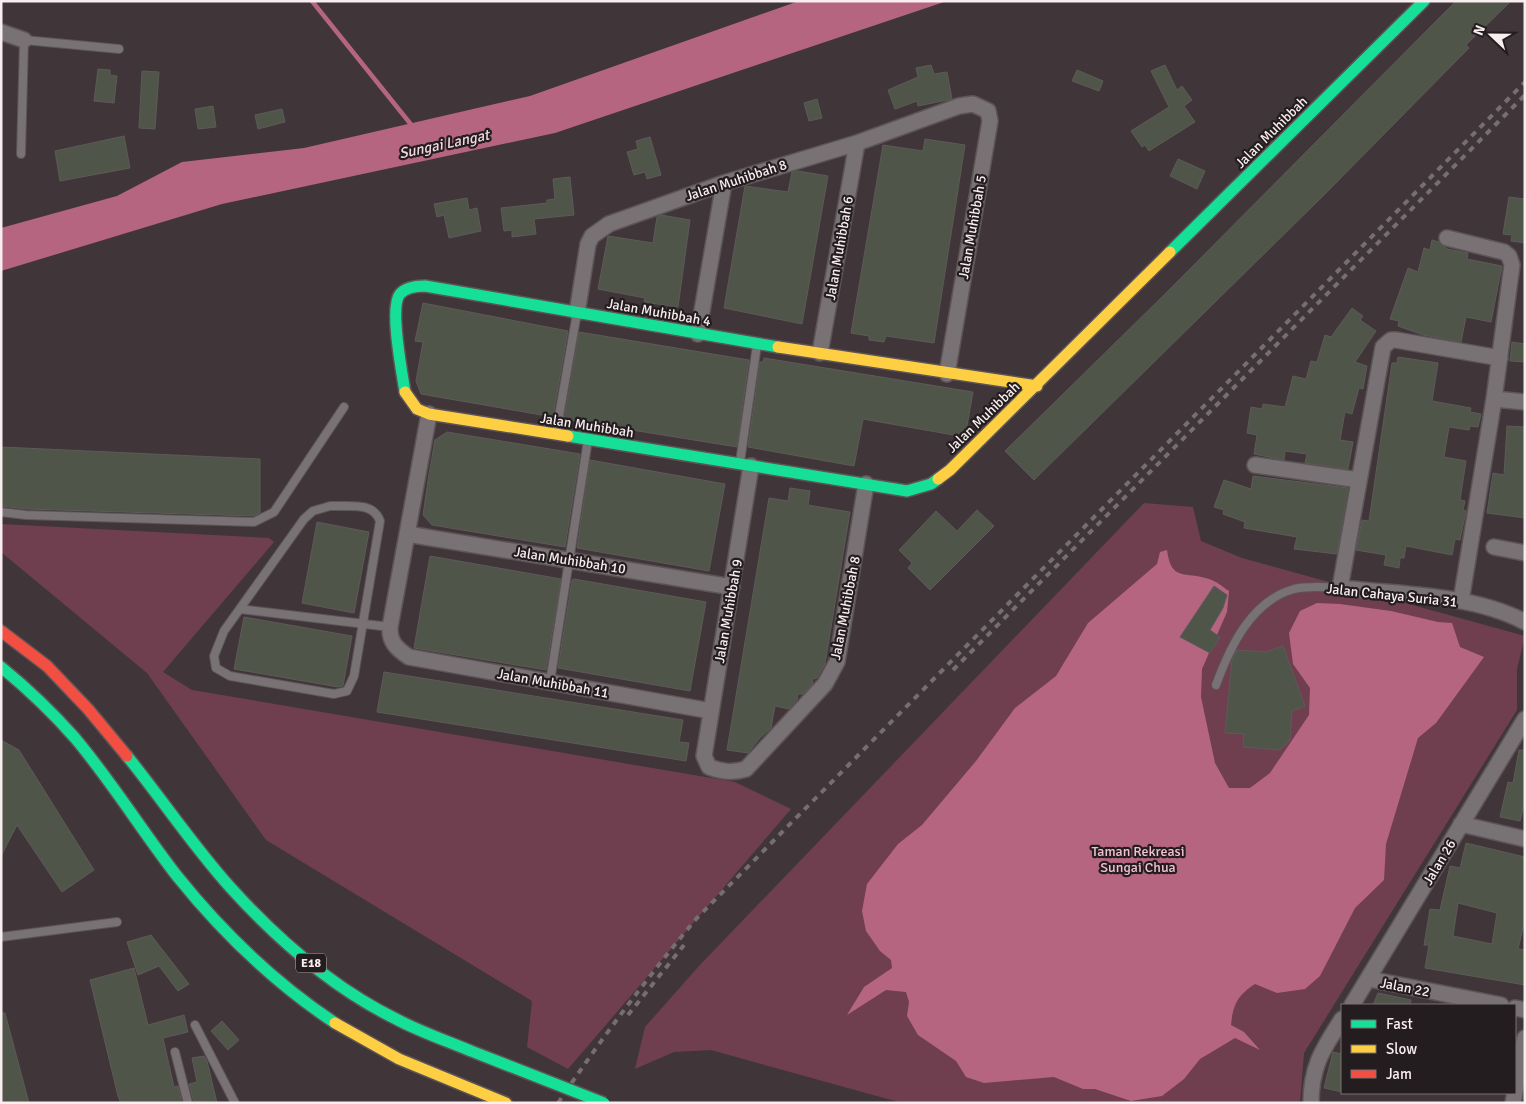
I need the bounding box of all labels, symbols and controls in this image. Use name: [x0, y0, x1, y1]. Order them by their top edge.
north arrow: [1466, 10, 1516, 60]
text: N: [1470, 23, 1489, 38]
street label: Jalan Muhibbah: [1232, 93, 1311, 172]
water label: Sungai Langat: [397, 125, 492, 162]
street label: Jalan Muhibbah 8: [683, 156, 789, 205]
street label: Jalan Muhibbah 5: [955, 174, 990, 280]
street label: Jalan Muhibbah 6: [822, 195, 857, 301]
street label: Jalan Muhibbah 4: [606, 295, 713, 330]
street label: Jalan Muhibbah: [943, 378, 1023, 456]
street label: Jalan Muhibbah: [539, 410, 635, 441]
street label: Jalan Muhibbah 10: [513, 543, 627, 578]
street label: Jalan Muhibbah 8: [827, 555, 864, 661]
street label: Jalan Muhibbah 9: [711, 558, 746, 664]
street label: Jalan Cahaya Suria 31: [1326, 580, 1458, 611]
street label: Jalan Muhibbah 11: [496, 665, 610, 702]
street label: Jalan 26: [1419, 836, 1460, 888]
park label: Taman Rekreasi Sungai Chua: [1091, 843, 1185, 876]
road number: E18: [296, 954, 326, 972]
street label: Jalan 22: [1379, 974, 1431, 1001]
legend: [1341, 1004, 1516, 1094]
text: Fast: [1386, 1015, 1413, 1033]
text: Slow: [1386, 1040, 1417, 1058]
text: Jam: [1386, 1065, 1412, 1083]

